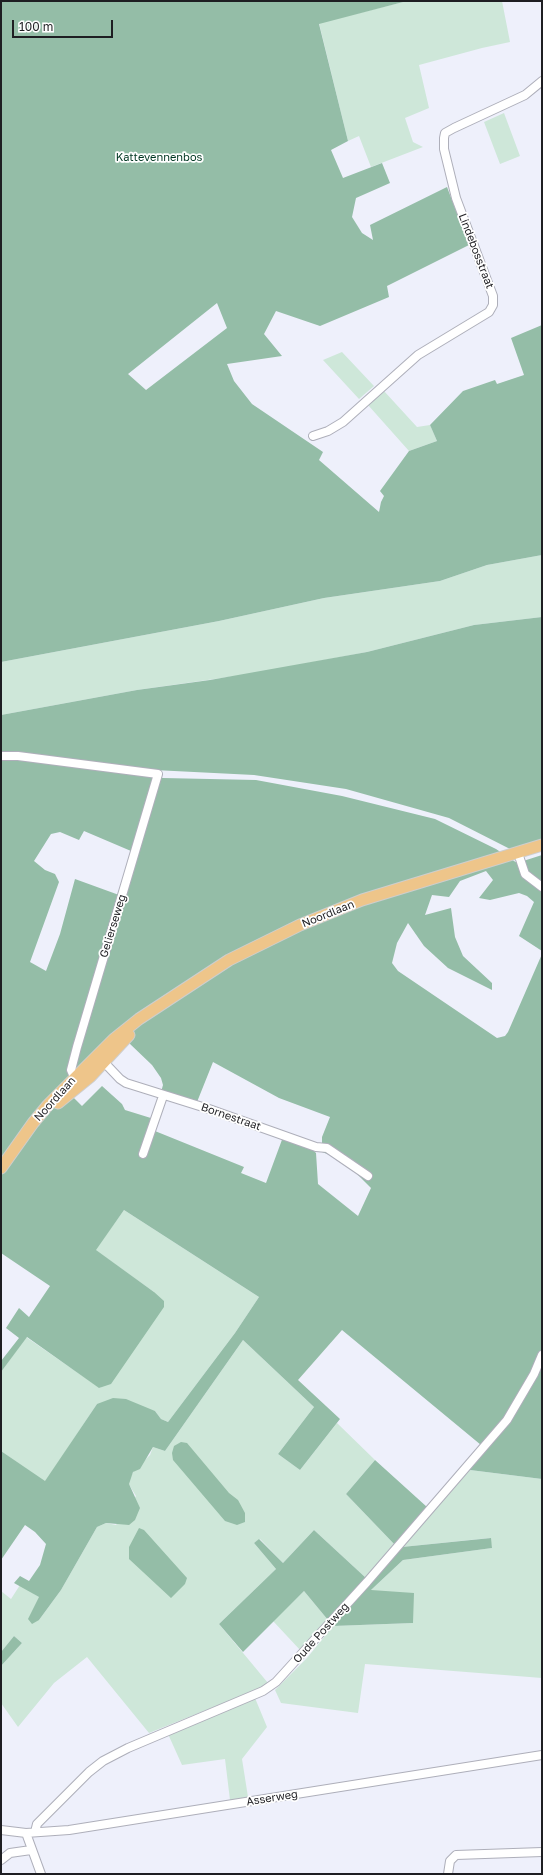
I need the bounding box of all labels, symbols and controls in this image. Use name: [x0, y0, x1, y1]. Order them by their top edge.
scale bar: [14, 12, 115, 38]
text: 100 m: [19, 19, 53, 34]
park label: Kattevennenbos: [116, 151, 202, 165]
street label: Lindebosstraat: [456, 212, 496, 290]
street label: Gelierseweg: [97, 893, 129, 959]
street label: Noordlaan: [300, 898, 356, 930]
street label: Noordlaan: [32, 1074, 78, 1124]
street label: Bornestraat: [199, 1101, 263, 1133]
street label: Oude Postweg: [290, 1600, 352, 1666]
street label: Asserweg: [245, 1787, 299, 1809]

